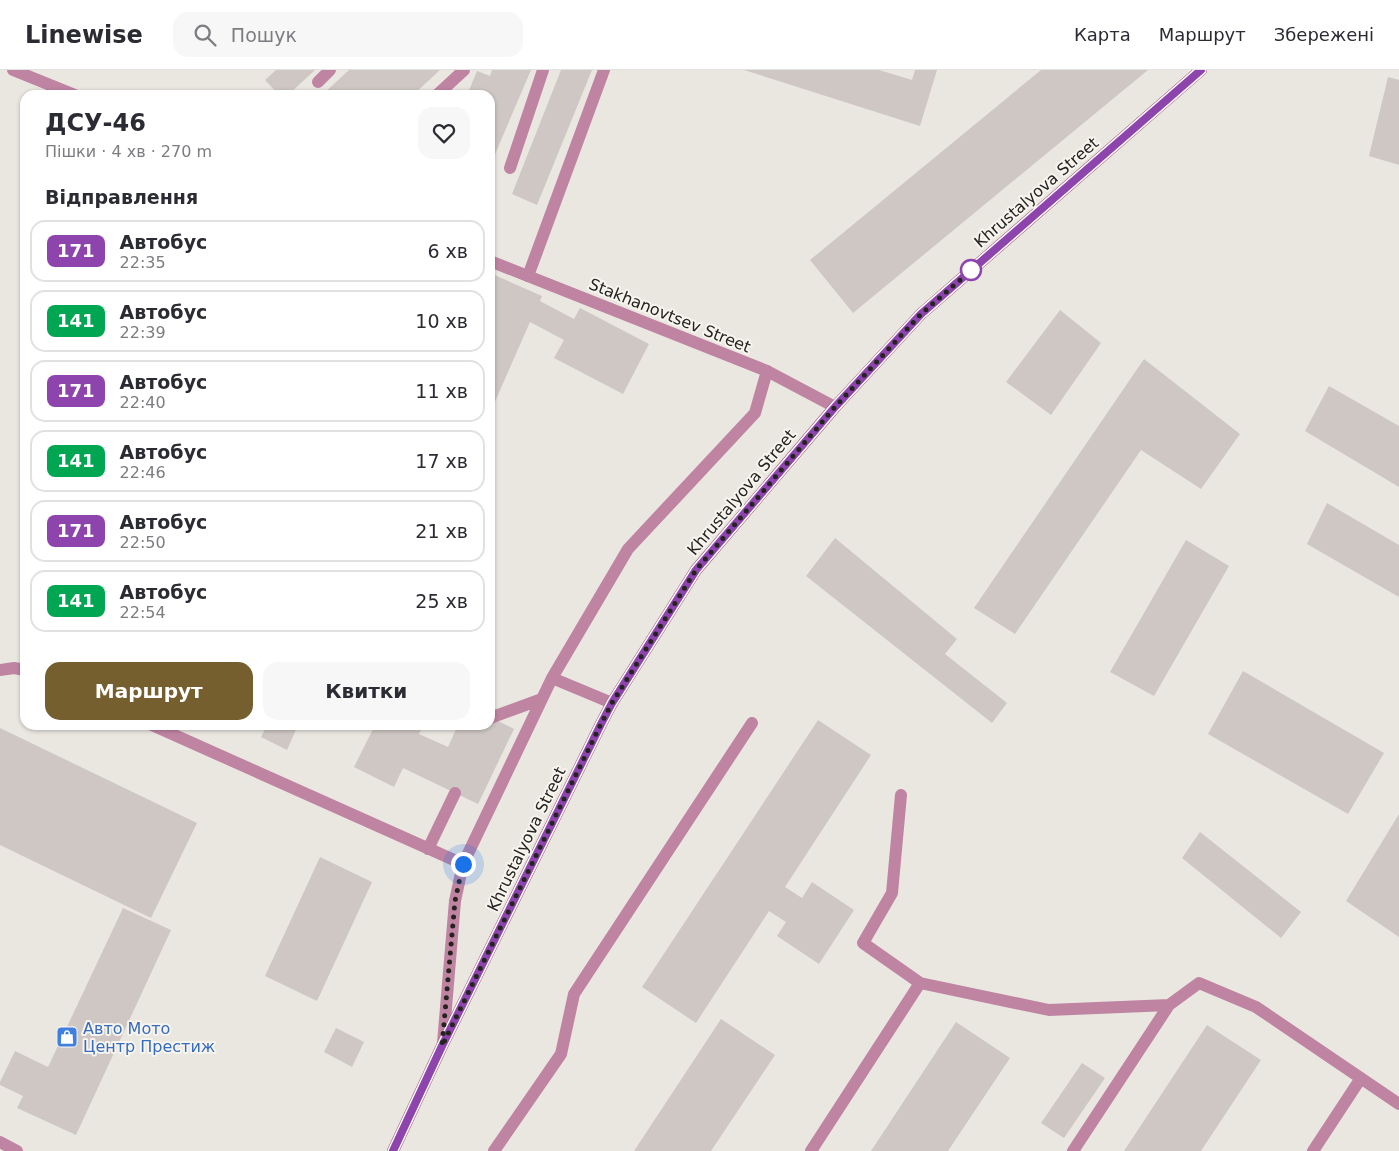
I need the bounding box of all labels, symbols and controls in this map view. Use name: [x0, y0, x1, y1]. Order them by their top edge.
search box: [173, 12, 523, 57]
text: Linewise: [25, 21, 143, 49]
icon: search: [191, 21, 219, 49]
text: Пошук: [231, 24, 297, 46]
text: Карта: [1074, 24, 1131, 45]
text: Маршрут: [1159, 24, 1246, 45]
text: Збережені: [1274, 24, 1374, 45]
button: heart: [418, 107, 470, 159]
text: ДСУ-46: [45, 109, 146, 137]
street label: Khrustalyova Street: [970, 133, 1102, 252]
text: Пішки · 4 хв · 270 m: [45, 142, 212, 161]
text: Відправлення: [45, 186, 198, 208]
text: Автобус: [120, 231, 207, 253]
text: 171: [57, 240, 95, 261]
text: 6 хв: [427, 240, 468, 262]
text: 22:35: [120, 253, 166, 272]
unlabelled marker: [960, 259, 982, 281]
street label: Stakhanovtsev Street: [586, 274, 753, 357]
text: Автобус: [120, 301, 207, 323]
text: 141: [57, 310, 95, 331]
text: 10 хв: [415, 310, 468, 332]
text: 22:39: [120, 323, 166, 342]
text: Автобус: [120, 371, 207, 393]
text: 171: [57, 380, 95, 401]
text: 11 хв: [415, 380, 468, 402]
text: 22:40: [120, 393, 166, 412]
street label: Khrustalyova Street: [683, 426, 800, 559]
text: Автобус: [120, 441, 207, 463]
text: 141: [57, 450, 95, 471]
text: 17 хв: [415, 450, 468, 472]
text: 22:46: [120, 463, 166, 482]
text: Автобус: [120, 511, 207, 533]
text: 171: [57, 520, 95, 541]
text: 21 хв: [415, 520, 468, 542]
text: 22:50: [120, 533, 166, 552]
text: Автобус: [120, 581, 207, 603]
text: 141: [57, 590, 95, 611]
text: 25 хв: [415, 590, 468, 612]
text: 22:54: [120, 603, 166, 622]
button: Маршрут: [45, 662, 253, 720]
button: Квитки: [263, 662, 470, 720]
street label: Khrustalyova Street: [483, 764, 570, 915]
your location: [451, 852, 476, 877]
place label: Авто Мото Центр Престиж: [83, 1019, 215, 1056]
shop icon: Авто Мото Центр Престиж: [55, 1025, 79, 1049]

